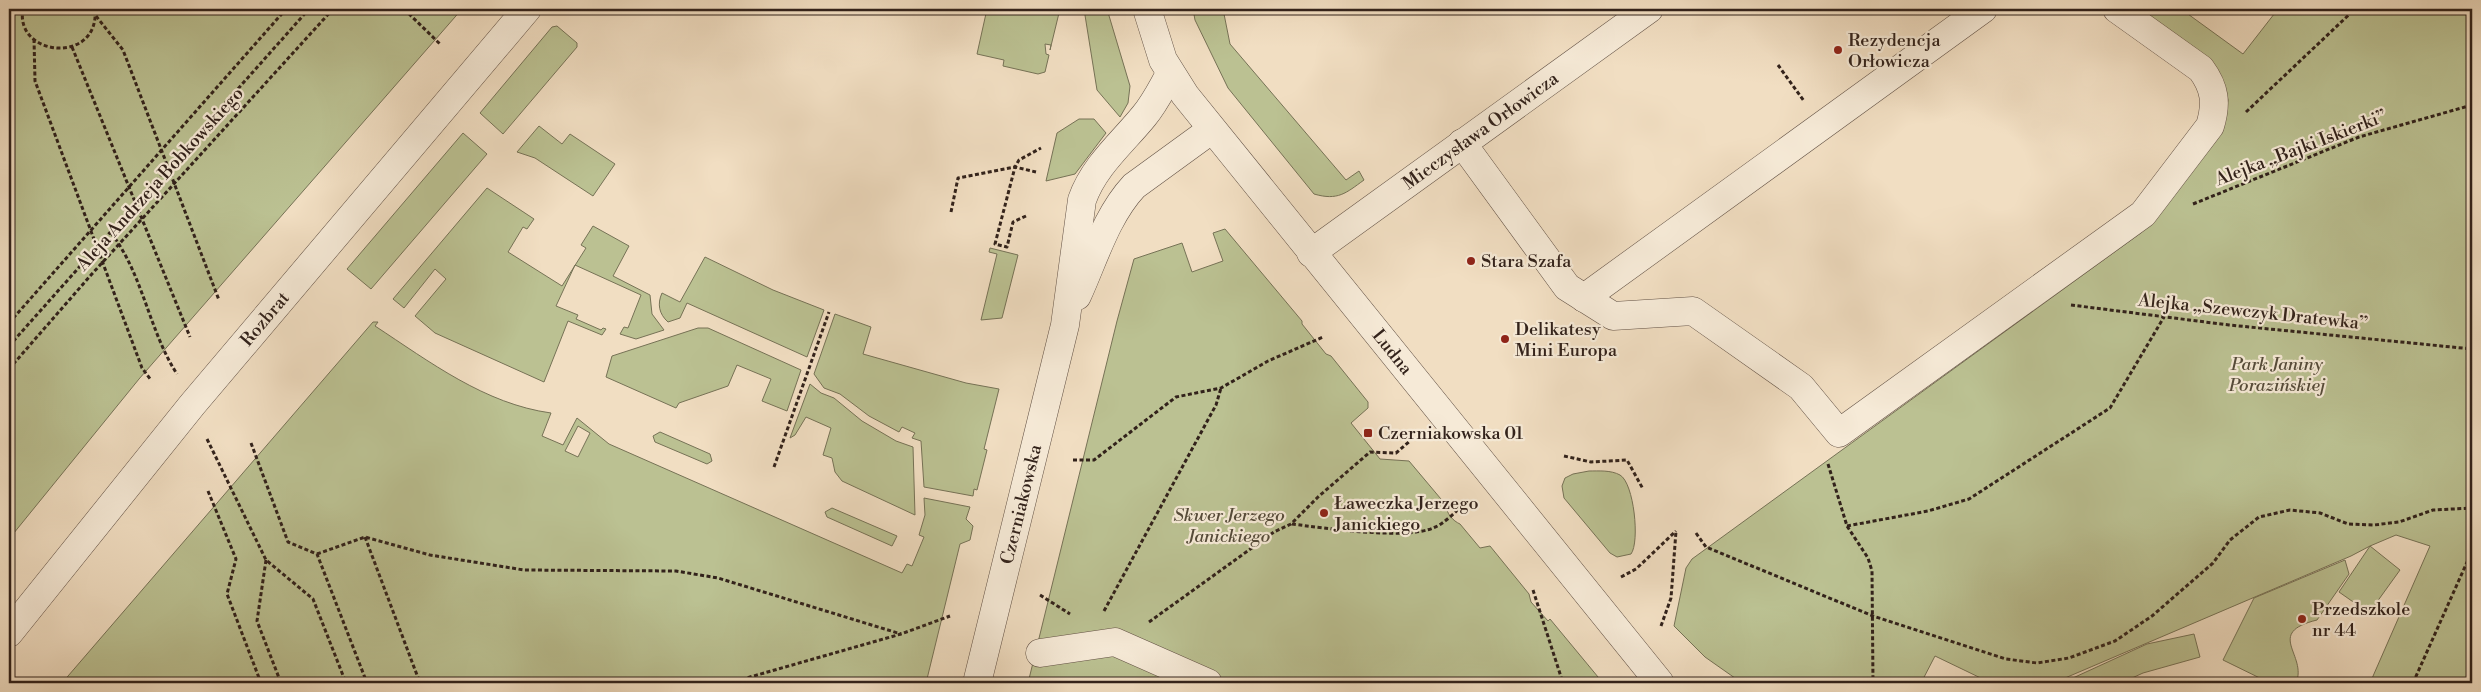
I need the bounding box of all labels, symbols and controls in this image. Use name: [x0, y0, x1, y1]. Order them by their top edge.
place label: Rezydencja Orłowicza: [1848, 29, 1942, 73]
marker: Rezydencja Orłowicza: [1832, 44, 1844, 56]
street label: Mieczysława Orłowicza: [1398, 66, 1564, 195]
street label: Aleja Andrzeja Bobkowskiego: [71, 82, 249, 276]
street label: Alejka „Bajki Iskierki”: [2211, 105, 2390, 192]
place label: Stara Szafa: [1481, 250, 1572, 273]
marker: Stara Szafa: [1465, 255, 1477, 267]
street label: Rozbrat: [235, 286, 295, 351]
street label: Alejka „Szewczyk Dratewka”: [2136, 288, 2369, 336]
place label: Delikatesy Mini Europa: [1515, 318, 1618, 362]
street label: Ludna: [1367, 324, 1418, 380]
marker: Delikatesy Mini Europa: [1499, 333, 1511, 345]
park label: Park Janiny Porazińskiej: [2228, 353, 2326, 397]
place label: Czerniakowska 01: [1378, 422, 1524, 445]
marker: Czerniakowska 01: [1362, 427, 1374, 439]
street label: Czerniakowska: [995, 441, 1047, 567]
place label: Ławeczka Jerzego Janickiego: [1333, 492, 1479, 536]
park label: Skwer Jerzego Janickiego: [1173, 504, 1285, 548]
marker: Ławeczka Jerzego Janickiego: [1318, 507, 1330, 519]
place label: Przedszkole nr 44: [2312, 598, 2410, 642]
marker: Przedszkole nr 44: [2296, 613, 2308, 625]

